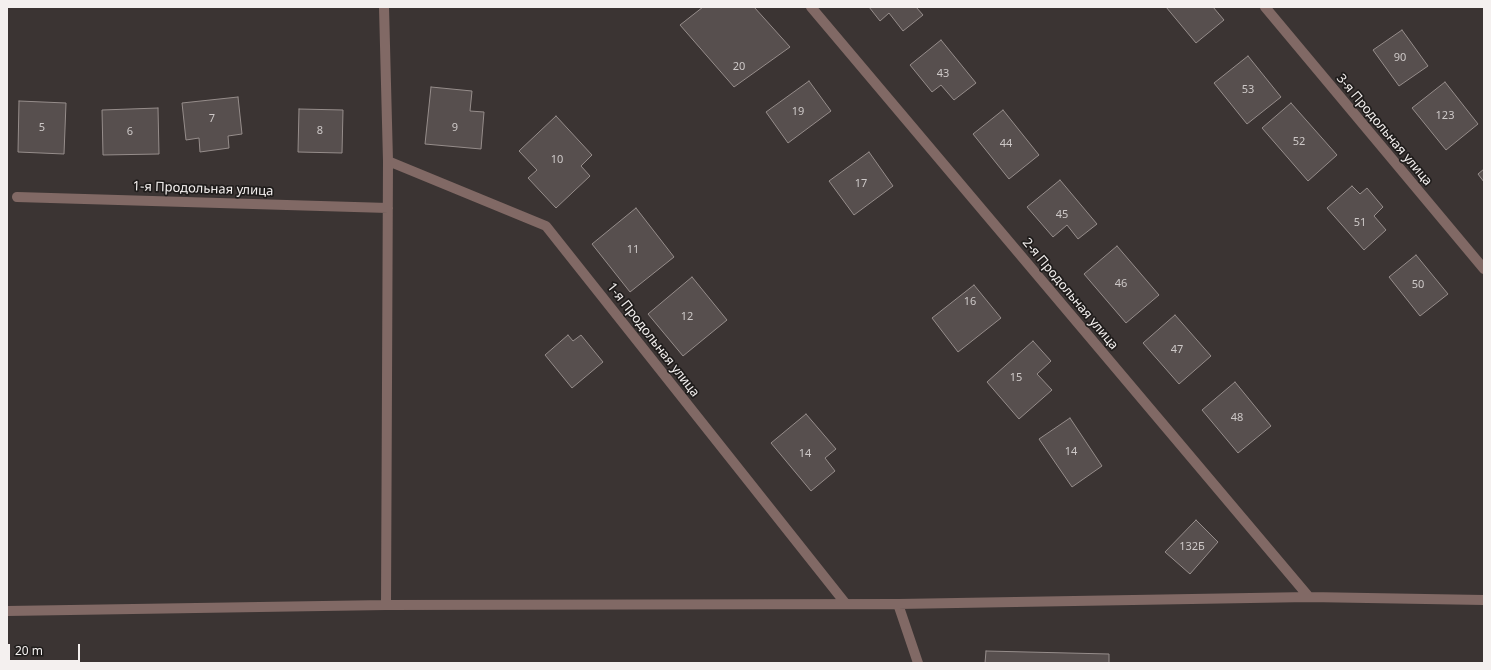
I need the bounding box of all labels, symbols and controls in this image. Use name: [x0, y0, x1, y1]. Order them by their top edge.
house number: 90: [1394, 51, 1406, 65]
house number: 20: [733, 60, 745, 74]
house number: 43: [937, 67, 949, 81]
street label: 3-я Продольная улица: [1333, 71, 1435, 189]
house number: 53: [1242, 83, 1254, 97]
house number: 19: [792, 105, 804, 119]
house number: 123: [1436, 109, 1454, 123]
house number: 7: [209, 112, 215, 126]
house number: 5: [39, 121, 45, 135]
house number: 9: [452, 121, 458, 135]
house number: 8: [317, 124, 323, 138]
house number: 6: [127, 125, 133, 139]
house number: 52: [1293, 135, 1305, 149]
house number: 44: [1000, 137, 1012, 151]
house number: 10: [551, 153, 563, 167]
house number: 17: [855, 177, 867, 191]
street label: 1-я Продольная улица: [132, 179, 274, 199]
house number: 45: [1056, 208, 1068, 222]
house number: 51: [1354, 216, 1366, 230]
street label: 2-я Продольная улица: [1019, 235, 1121, 353]
house number: 11: [627, 243, 639, 257]
house number: 46: [1115, 277, 1127, 291]
house number: 50: [1412, 278, 1424, 292]
street label: 1-я Продольная улица: [604, 280, 702, 400]
house number: 16: [964, 295, 976, 309]
house number: 12: [681, 310, 693, 324]
house number: 47: [1171, 343, 1183, 357]
house number: 15: [1010, 371, 1022, 385]
house number: 48: [1231, 411, 1243, 425]
house number: 14: [1065, 445, 1077, 459]
house number: 14: [799, 447, 811, 461]
house number: 132Б: [1179, 540, 1205, 554]
scale bar: [10, 636, 82, 662]
text: 20 m: [15, 642, 43, 659]

